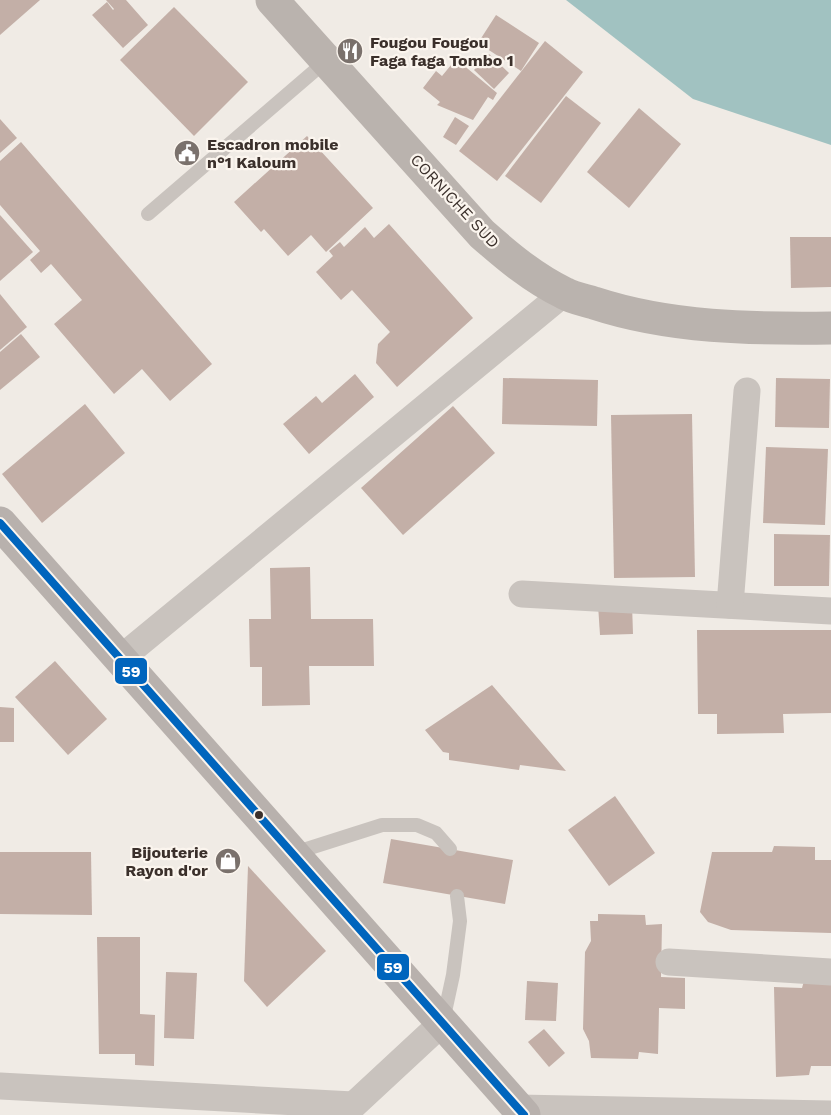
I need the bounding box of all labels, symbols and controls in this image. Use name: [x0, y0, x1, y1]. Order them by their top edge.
place label: Fougou Fougou Faga faga Tombo 1: [370, 33, 514, 70]
restaurant icon: Fougou Fougou Faga faga Tombo 1: [335, 36, 365, 66]
place label: Escadron mobile n°1 Kaloum: [207, 135, 339, 172]
public building icon: Escadron mobile n°1 Kaloum: [172, 138, 202, 168]
street label: CORNICHE SUD: [407, 150, 503, 252]
line badge: 59: [114, 657, 148, 685]
text: 59: [121, 662, 141, 681]
unlabelled marker: [253, 809, 265, 821]
place label: Bijouterie Rayon d'or: [125, 843, 208, 880]
shop icon: Bijouterie Rayon d'or: [213, 846, 243, 876]
line badge: 59: [376, 953, 410, 981]
text: 59: [383, 958, 403, 977]

